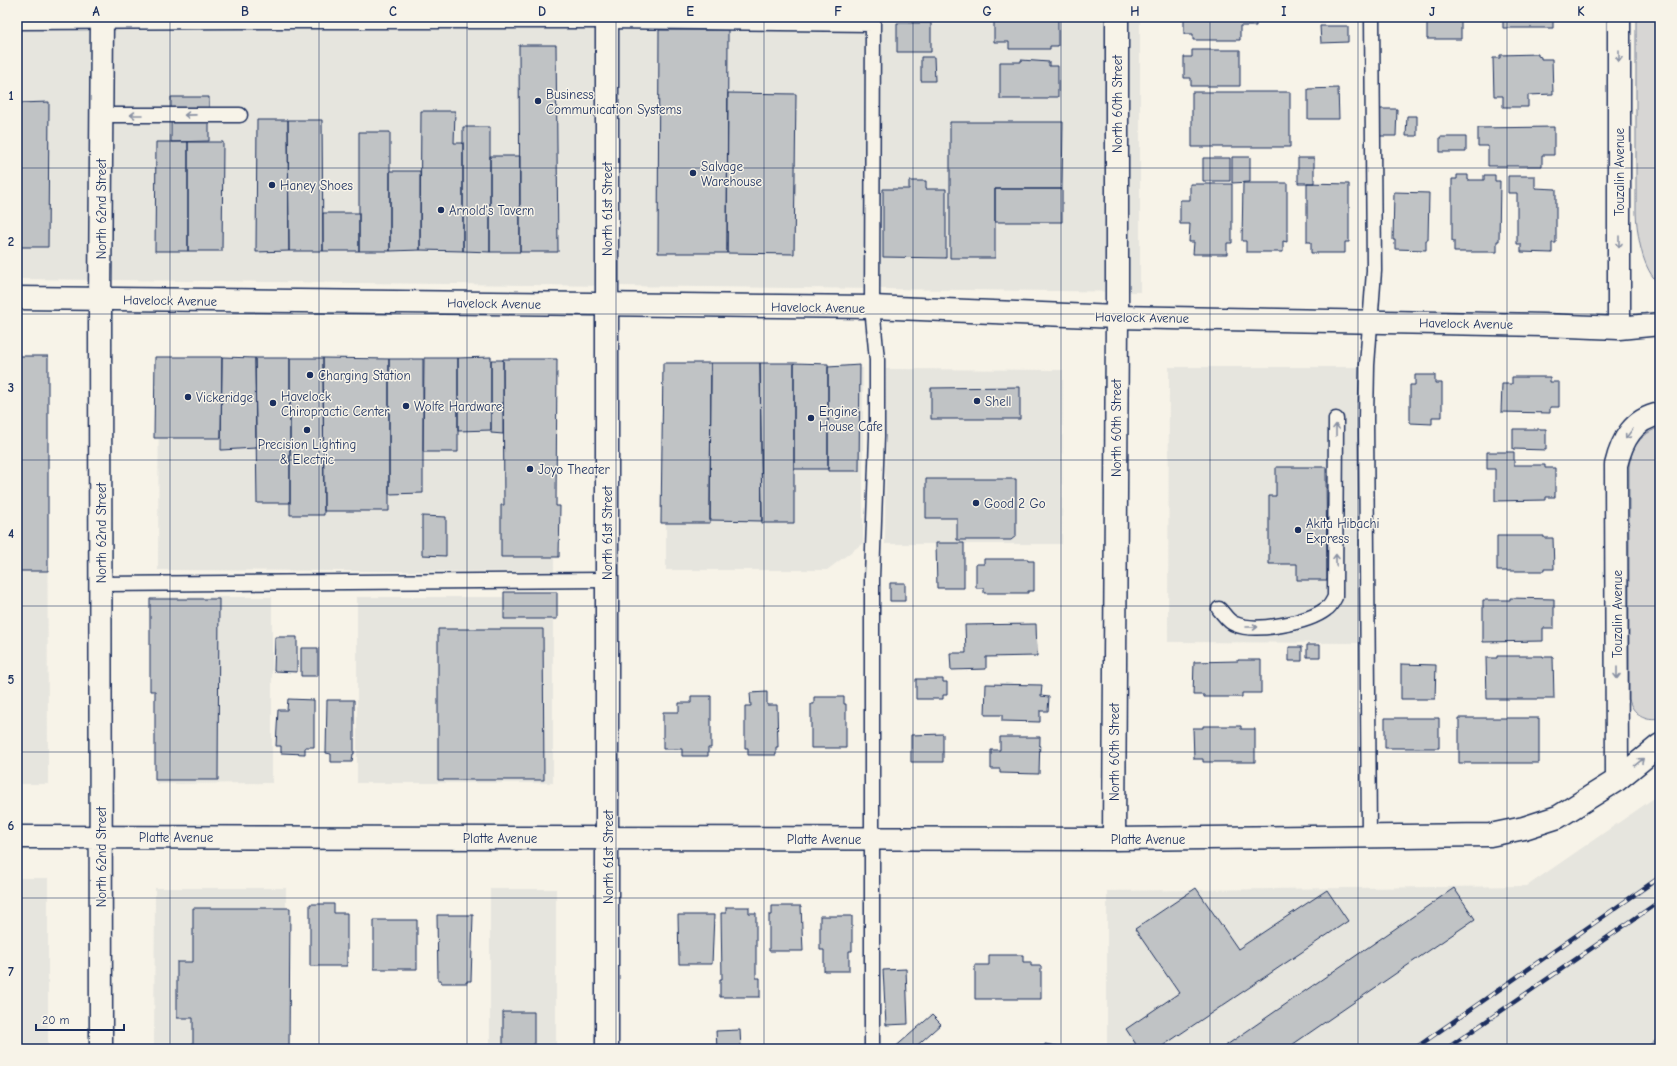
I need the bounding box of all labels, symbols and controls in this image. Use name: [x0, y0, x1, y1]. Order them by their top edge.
text: A: [92, 4, 100, 19]
text: B: [241, 4, 249, 19]
text: C: [389, 4, 397, 19]
text: D: [538, 4, 546, 19]
text: E: [686, 4, 694, 19]
text: F: [834, 4, 842, 19]
text: G: [982, 4, 992, 19]
text: H: [1130, 4, 1140, 19]
text: I: [1281, 4, 1287, 19]
text: J: [1429, 4, 1435, 19]
text: K: [1577, 4, 1585, 19]
one-way arrow: [1615, 49, 1623, 62]
street label: North 60th Street: [1110, 54, 1125, 153]
place label: Business Communication Systems: [546, 87, 682, 117]
text: 1: [8, 88, 14, 103]
marker: Business Communication Systems: [533, 96, 543, 106]
one-way arrow: [130, 111, 143, 119]
one-way arrow: [184, 111, 197, 119]
street label: Touzalin Avenue: [1612, 127, 1627, 216]
street label: North 62nd Street: [94, 158, 109, 259]
place label: Salvage Warehouse: [701, 159, 762, 189]
street label: North 61st Street: [600, 161, 615, 256]
marker: Salvage Warehouse: [688, 168, 698, 178]
place label: Haney Shoes: [280, 178, 353, 193]
marker: Haney Shoes: [267, 180, 277, 190]
place label: Arnold's Tavern: [449, 203, 534, 218]
marker: Arnold's Tavern: [436, 205, 446, 215]
text: 2: [8, 234, 14, 249]
one-way arrow: [1615, 235, 1623, 248]
street label: Havelock Avenue: [123, 292, 218, 309]
street label: Havelock Avenue: [447, 295, 542, 312]
street label: Havelock Avenue: [771, 299, 866, 316]
street label: Havelock Avenue: [1095, 309, 1190, 326]
street label: Havelock Avenue: [1419, 315, 1514, 332]
place label: Charging Station: [318, 368, 411, 383]
marker: Charging Station: [305, 370, 315, 380]
street label: North 60th Street: [1109, 378, 1124, 477]
text: 3: [8, 380, 14, 395]
place label: Havelock Chiropractic Center: [281, 389, 390, 419]
place label: Vickeridge: [196, 390, 254, 405]
marker: Vickeridge: [183, 392, 193, 402]
place label: Shell: [985, 394, 1011, 409]
marker: Shell: [972, 396, 982, 406]
marker: Havelock Chiropractic Center: [268, 398, 278, 408]
place label: Wolfe Hardware: [414, 399, 503, 414]
marker: Wolfe Hardware: [401, 401, 411, 411]
place label: Engine House Cafe: [819, 404, 883, 434]
marker: Engine House Cafe: [806, 413, 816, 423]
one-way arrow: [1332, 424, 1340, 437]
marker: Precision Lighting & Electric: [302, 425, 312, 435]
one-way arrow: [1624, 429, 1633, 440]
place label: Precision Lighting & Electric: [258, 437, 356, 467]
place label: Joyo Theater: [538, 462, 610, 477]
marker: Joyo Theater: [525, 464, 535, 474]
street label: North 62nd Street: [94, 482, 109, 583]
street label: North 61st Street: [600, 485, 615, 580]
place label: Good 2 Go: [984, 496, 1046, 511]
marker: Good 2 Go: [971, 498, 981, 508]
place label: Akita Hibachi Express: [1306, 516, 1379, 546]
marker: Akita Hibachi Express: [1293, 525, 1303, 535]
text: 4: [8, 526, 14, 541]
one-way arrow: [1332, 554, 1340, 567]
street label: Touzalin Avenue: [1610, 569, 1625, 658]
one-way arrow: [1245, 623, 1258, 631]
one-way arrow: [1613, 666, 1621, 679]
text: 5: [8, 672, 15, 687]
street label: North 60th Street: [1107, 702, 1122, 801]
one-way arrow: [1633, 758, 1644, 767]
street label: North 62nd Street: [94, 806, 109, 907]
street label: North 61st Street: [601, 809, 616, 904]
text: 6: [8, 818, 15, 833]
street label: Platte Avenue: [139, 830, 214, 845]
street label: Platte Avenue: [463, 831, 538, 846]
street label: Platte Avenue: [787, 832, 862, 847]
street label: Platte Avenue: [1111, 832, 1186, 847]
text: 7: [8, 964, 14, 979]
scale bar: [36, 1006, 124, 1032]
text: 20 m: [42, 1013, 70, 1027]

